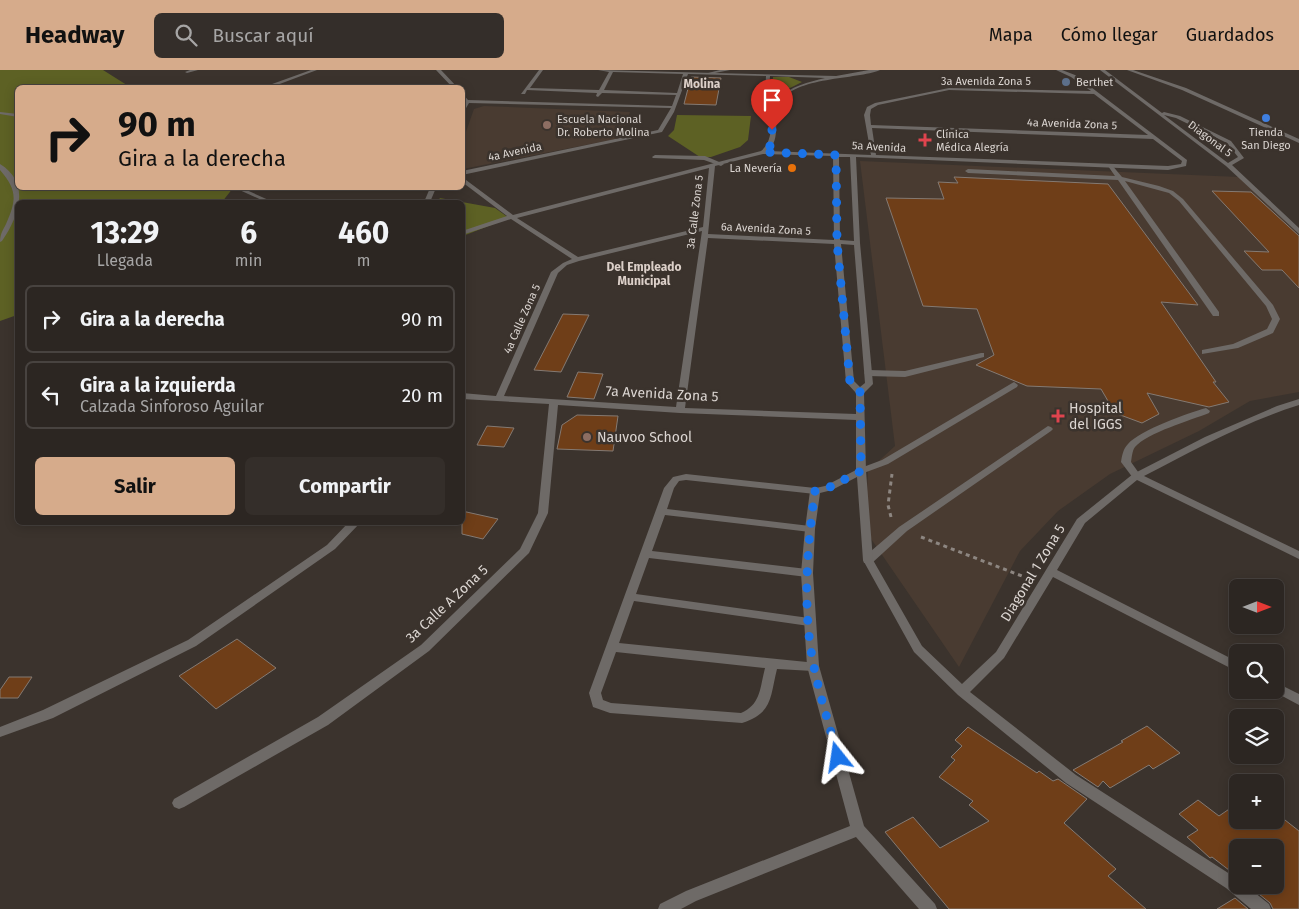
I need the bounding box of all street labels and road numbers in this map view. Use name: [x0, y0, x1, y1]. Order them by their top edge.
street label: 3a Avenida Zona 5: [941, 75, 1031, 88]
street label: 4a Avenida Zona 5: [1027, 116, 1118, 132]
street label: Diagonal 5: [1185, 118, 1235, 160]
street label: 5a Avenida: [852, 139, 906, 155]
street label: 4a Avenida: [487, 140, 543, 164]
street label: 3a Calle Zona 5: [684, 174, 706, 250]
street label: 6a Avenida Zona 5: [721, 220, 812, 238]
street label: 4a Calle Zona 5: [501, 282, 543, 356]
street label: 7a Avenida Zona 5: [605, 383, 719, 405]
street label: Diagonal 1 Zona 5: [997, 521, 1069, 625]
street label: 3a Calle A Zona 5: [402, 561, 492, 647]

